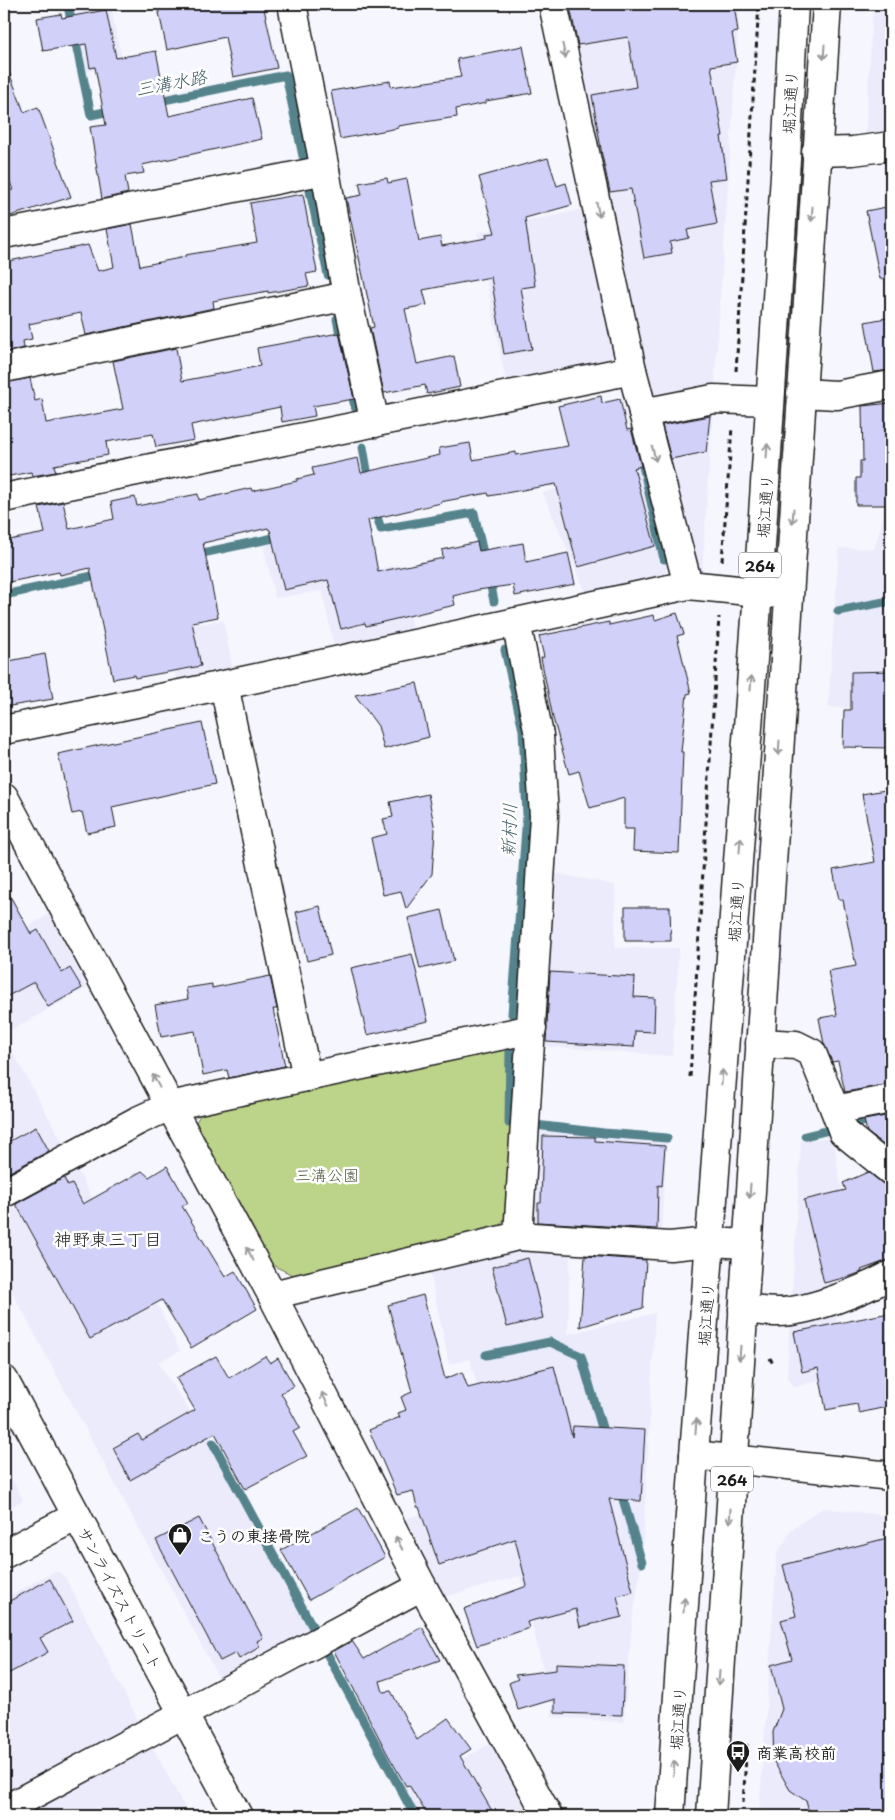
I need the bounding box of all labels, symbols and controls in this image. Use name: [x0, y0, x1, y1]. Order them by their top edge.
one-way arrow: [559, 43, 569, 59]
one-way arrow: [819, 44, 828, 60]
water label: 三溝水路: [133, 62, 210, 102]
street label: 堀江通り: [775, 69, 803, 135]
one-way arrow: [593, 202, 603, 218]
one-way arrow: [808, 206, 817, 222]
one-way arrow: [763, 443, 772, 459]
one-way arrow: [650, 445, 659, 461]
street label: 堀江通り: [750, 473, 778, 539]
one-way arrow: [789, 508, 798, 524]
road number: 264: [739, 552, 781, 578]
one-way arrow: [747, 675, 756, 691]
one-way arrow: [774, 740, 783, 756]
water label: 新村川: [494, 803, 522, 857]
one-way arrow: [735, 837, 744, 853]
street label: 堀江通り: [721, 877, 749, 943]
one-way arrow: [718, 1069, 727, 1085]
one-way arrow: [151, 1073, 161, 1088]
park label: 三溝公園: [295, 1162, 359, 1186]
one-way arrow: [746, 1183, 755, 1199]
district label: 神野東三丁目: [54, 1225, 162, 1252]
one-way arrow: [245, 1247, 255, 1262]
street label: 堀江通り: [691, 1281, 719, 1347]
one-way arrow: [736, 1345, 745, 1361]
one-way arrow: [320, 1391, 330, 1406]
one-way arrow: [692, 1418, 701, 1434]
road number: 264: [711, 1466, 753, 1492]
one-way arrow: [725, 1507, 734, 1523]
street label: サンライズストリート: [73, 1522, 169, 1674]
shop icon: こうの東接骨院: [167, 1522, 193, 1556]
place label: こうの東接骨院: [198, 1523, 310, 1547]
one-way arrow: [394, 1536, 403, 1551]
one-way arrow: [680, 1598, 689, 1614]
one-way arrow: [715, 1670, 724, 1686]
street label: 堀江通り: [663, 1685, 691, 1751]
bus stop icon: 商業高校前: [725, 1739, 751, 1773]
place label: 商業高校前: [756, 1740, 836, 1764]
one-way arrow: [669, 1760, 678, 1776]

